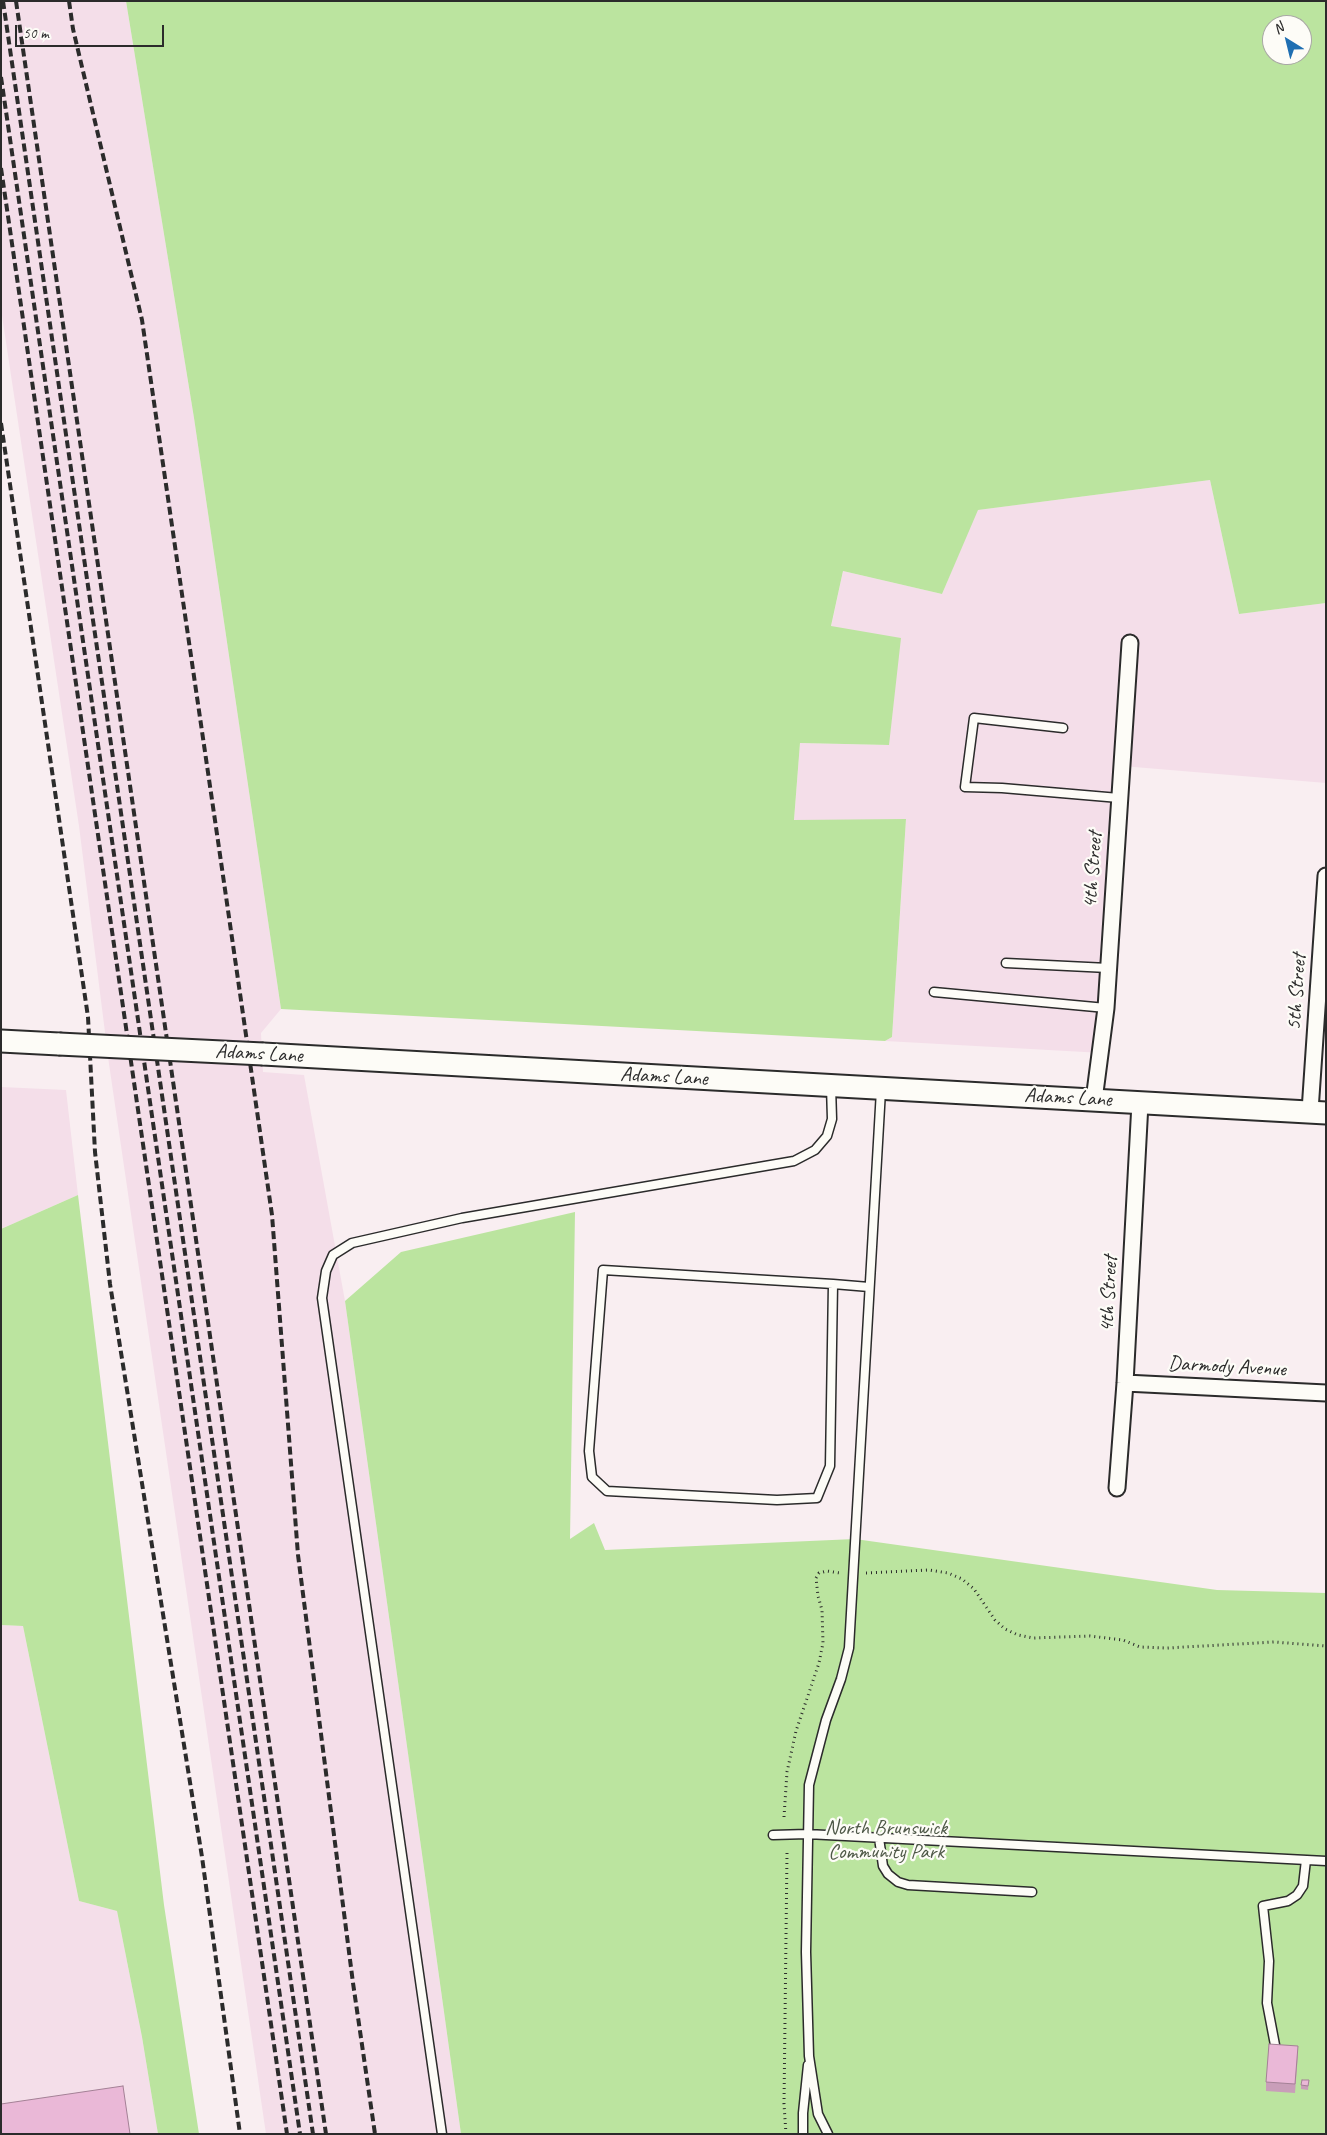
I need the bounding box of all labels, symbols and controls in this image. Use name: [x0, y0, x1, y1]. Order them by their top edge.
scale bar: [18, 15, 166, 47]
north arrow: [1262, 15, 1312, 65]
text: N: [1270, 19, 1287, 38]
text: 50 m: [23, 24, 49, 43]
street label: 4th Street: [1078, 831, 1108, 909]
street label: 5th Street: [1282, 953, 1312, 1031]
street label: Adams Lane: [215, 1039, 303, 1069]
street label: Adams Lane: [620, 1062, 708, 1092]
street label: Adams Lane: [1024, 1083, 1112, 1113]
street label: 4th Street: [1094, 1255, 1124, 1333]
street label: Darmody Avenue: [1167, 1351, 1287, 1383]
park label: North Brunswick Community Park: [825, 1815, 947, 1865]

